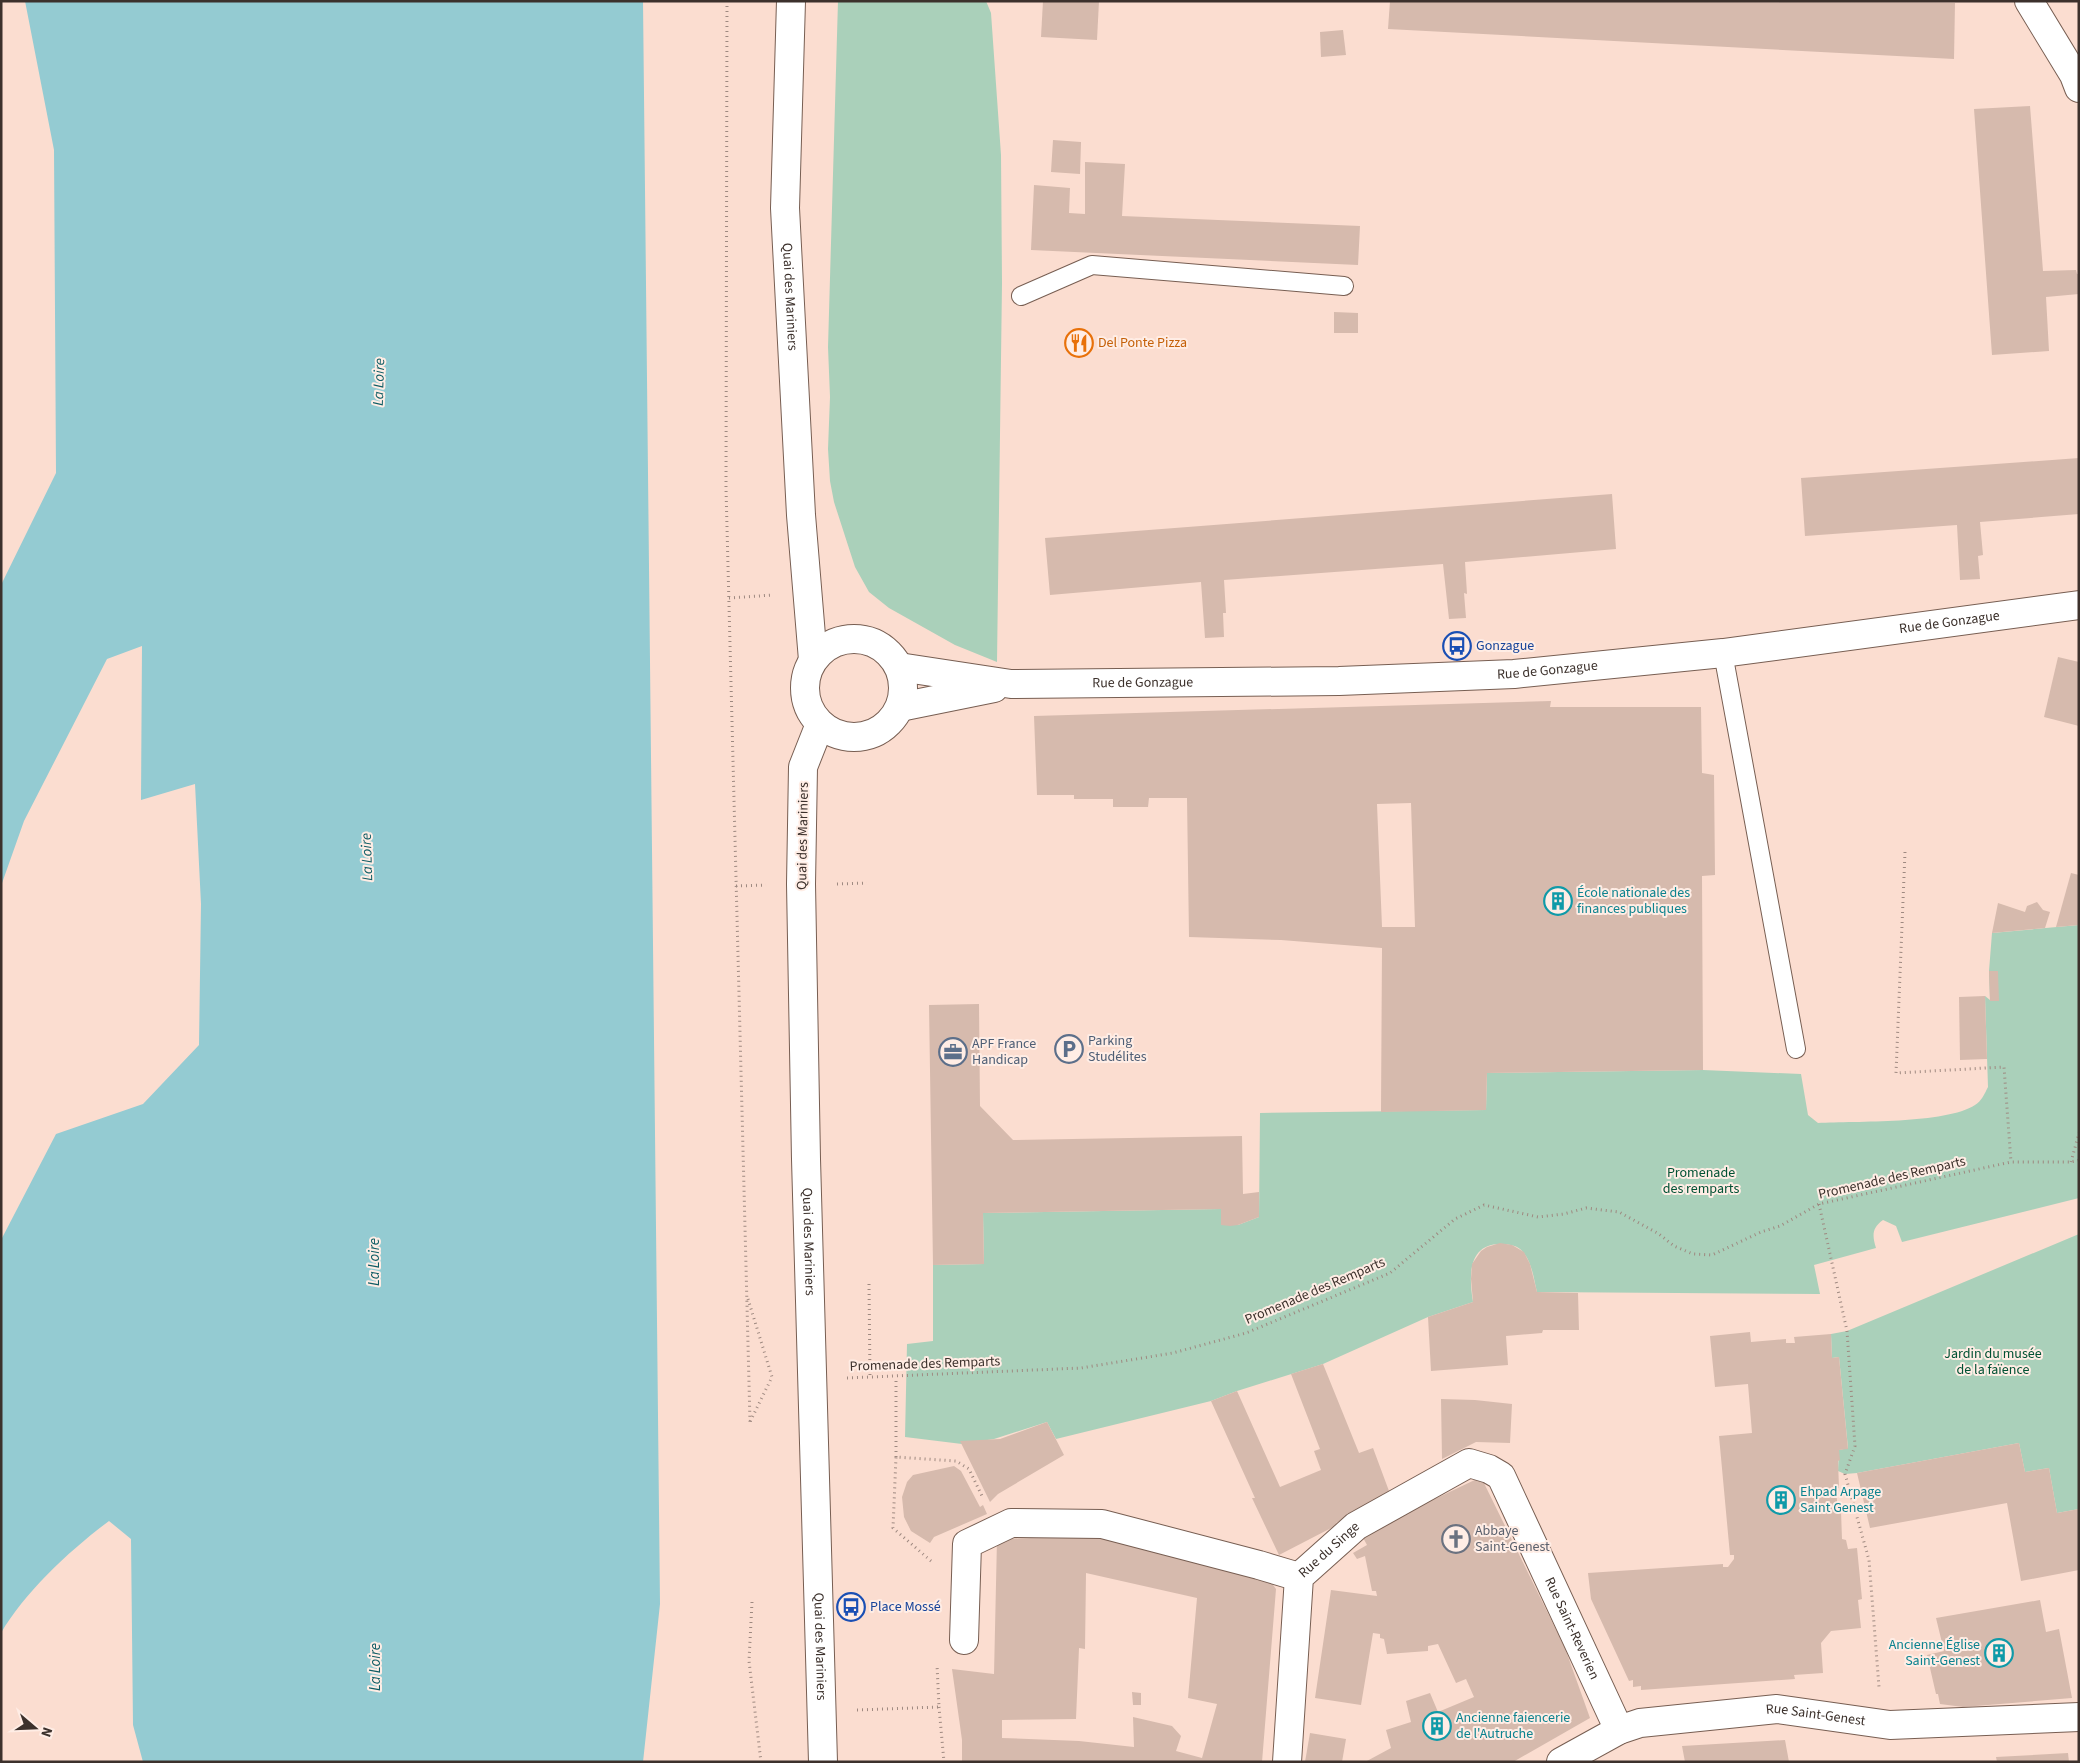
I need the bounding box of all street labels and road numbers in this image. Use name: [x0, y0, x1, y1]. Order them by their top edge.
street label: Quai des Mariniers: [777, 242, 802, 351]
street label: Rue de Gonzague: [1898, 606, 2001, 639]
street label: Rue de Gonzague: [1497, 656, 1599, 685]
street label: Rue de Gonzague: [1092, 672, 1193, 693]
street label: Quai des Mariniers: [792, 782, 814, 890]
street label: Promenade des Remparts: [1816, 1151, 1968, 1205]
street label: Quai des Mariniers: [797, 1187, 820, 1296]
street label: Promenade des Remparts: [1242, 1252, 1388, 1330]
street label: Promenade des Remparts: [849, 1351, 1001, 1377]
street label: Rue du Singe: [1294, 1517, 1364, 1583]
street label: Rue Saint-Reverien: [1539, 1574, 1604, 1683]
street label: Quai des Mariniers: [808, 1592, 831, 1701]
street label: Rue Saint-Genest: [1765, 1699, 1867, 1731]

